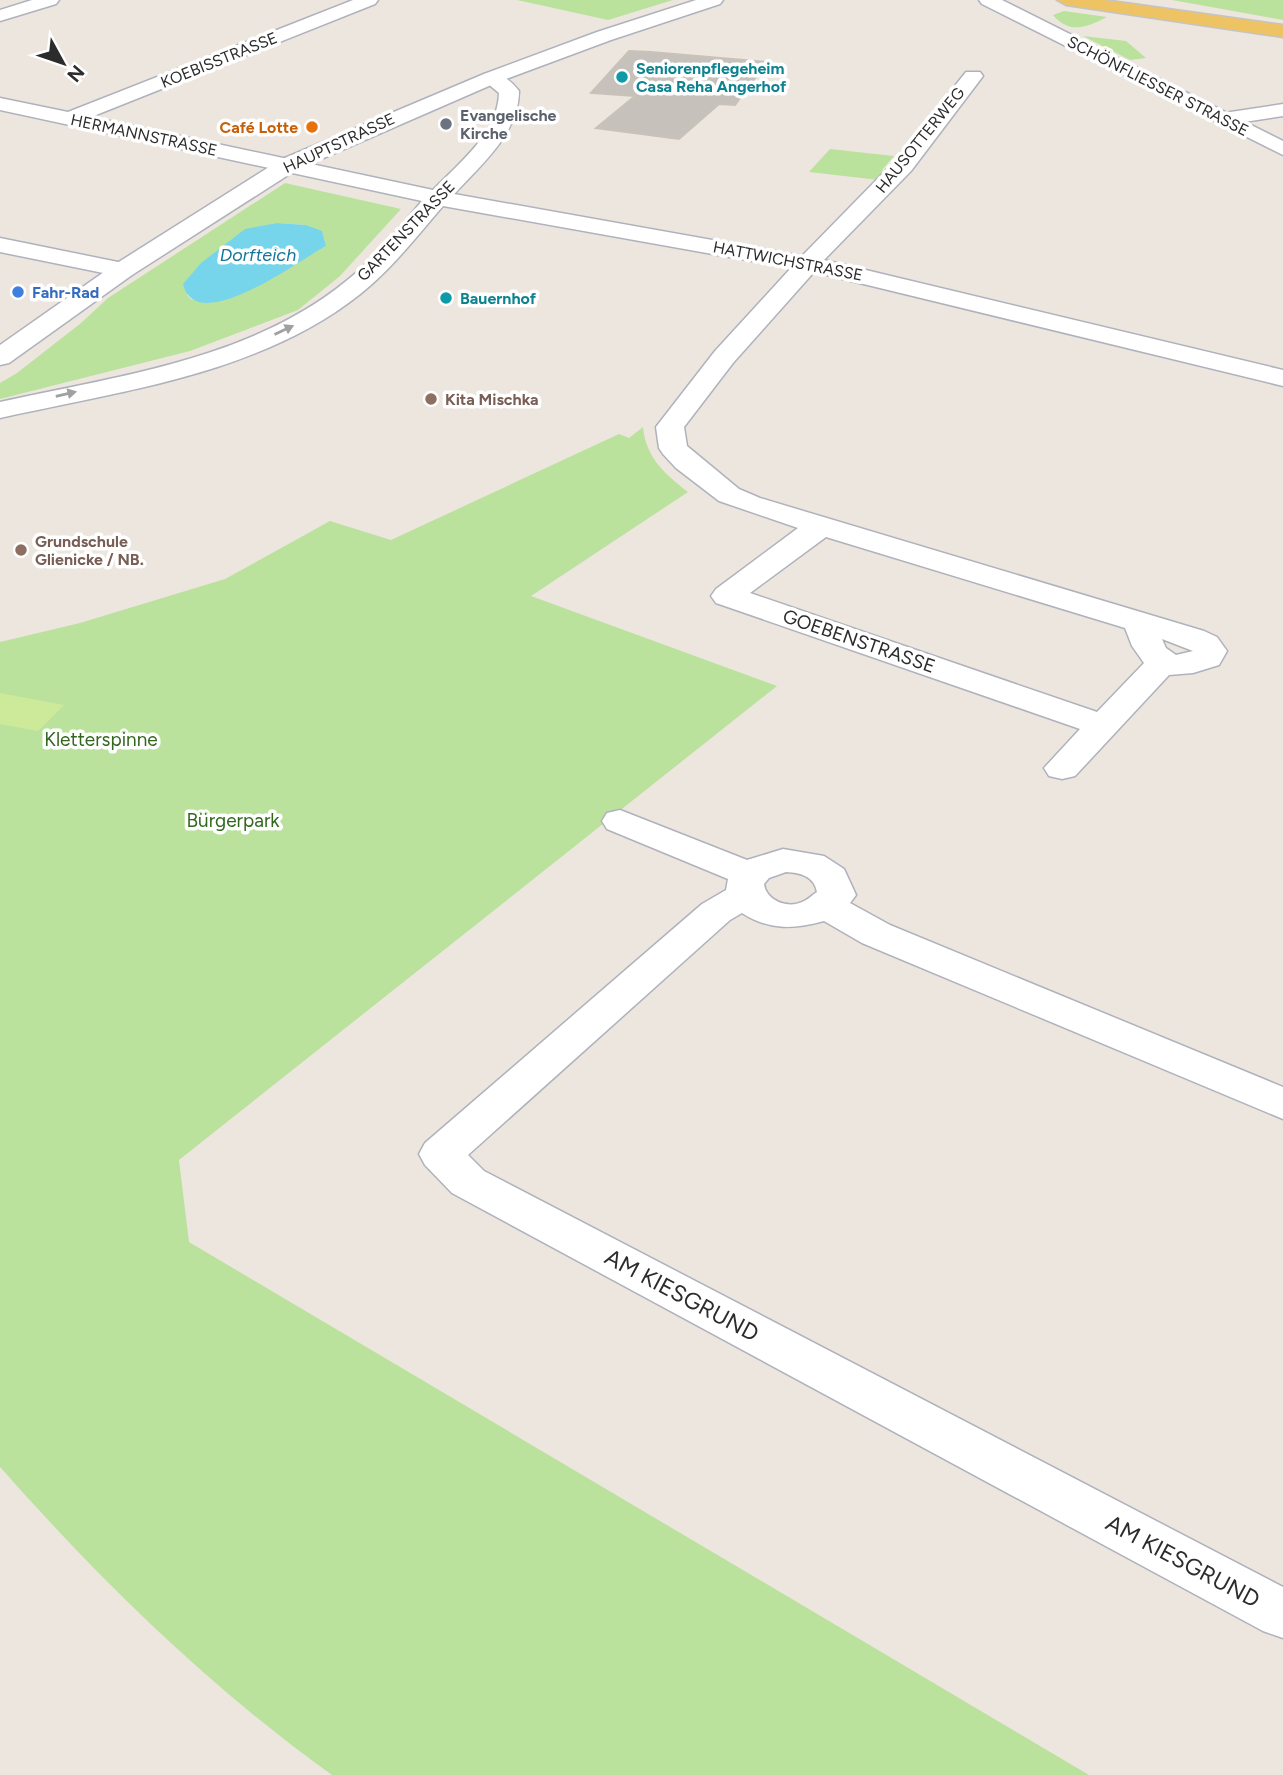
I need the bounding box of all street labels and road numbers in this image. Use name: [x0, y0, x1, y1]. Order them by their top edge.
street label: KOEBISSTRASSE: [158, 28, 280, 92]
street label: SCHÖNFLIESSER STRASSE: [1064, 32, 1252, 140]
street label: HAUSOTTERWEG: [872, 83, 968, 197]
street label: HAUPTSTRASSE: [280, 109, 398, 177]
street label: HERMANNSTRASSE: [69, 110, 219, 160]
street label: GARTENSTRASSE: [353, 177, 459, 285]
street label: HATTWICHSTRASSE: [711, 237, 865, 285]
street label: GOEBENSTRASSE: [780, 604, 938, 678]
street label: AM KIESGRUND: [600, 1243, 764, 1347]
street label: AM KIESGRUND: [1101, 1509, 1265, 1613]

